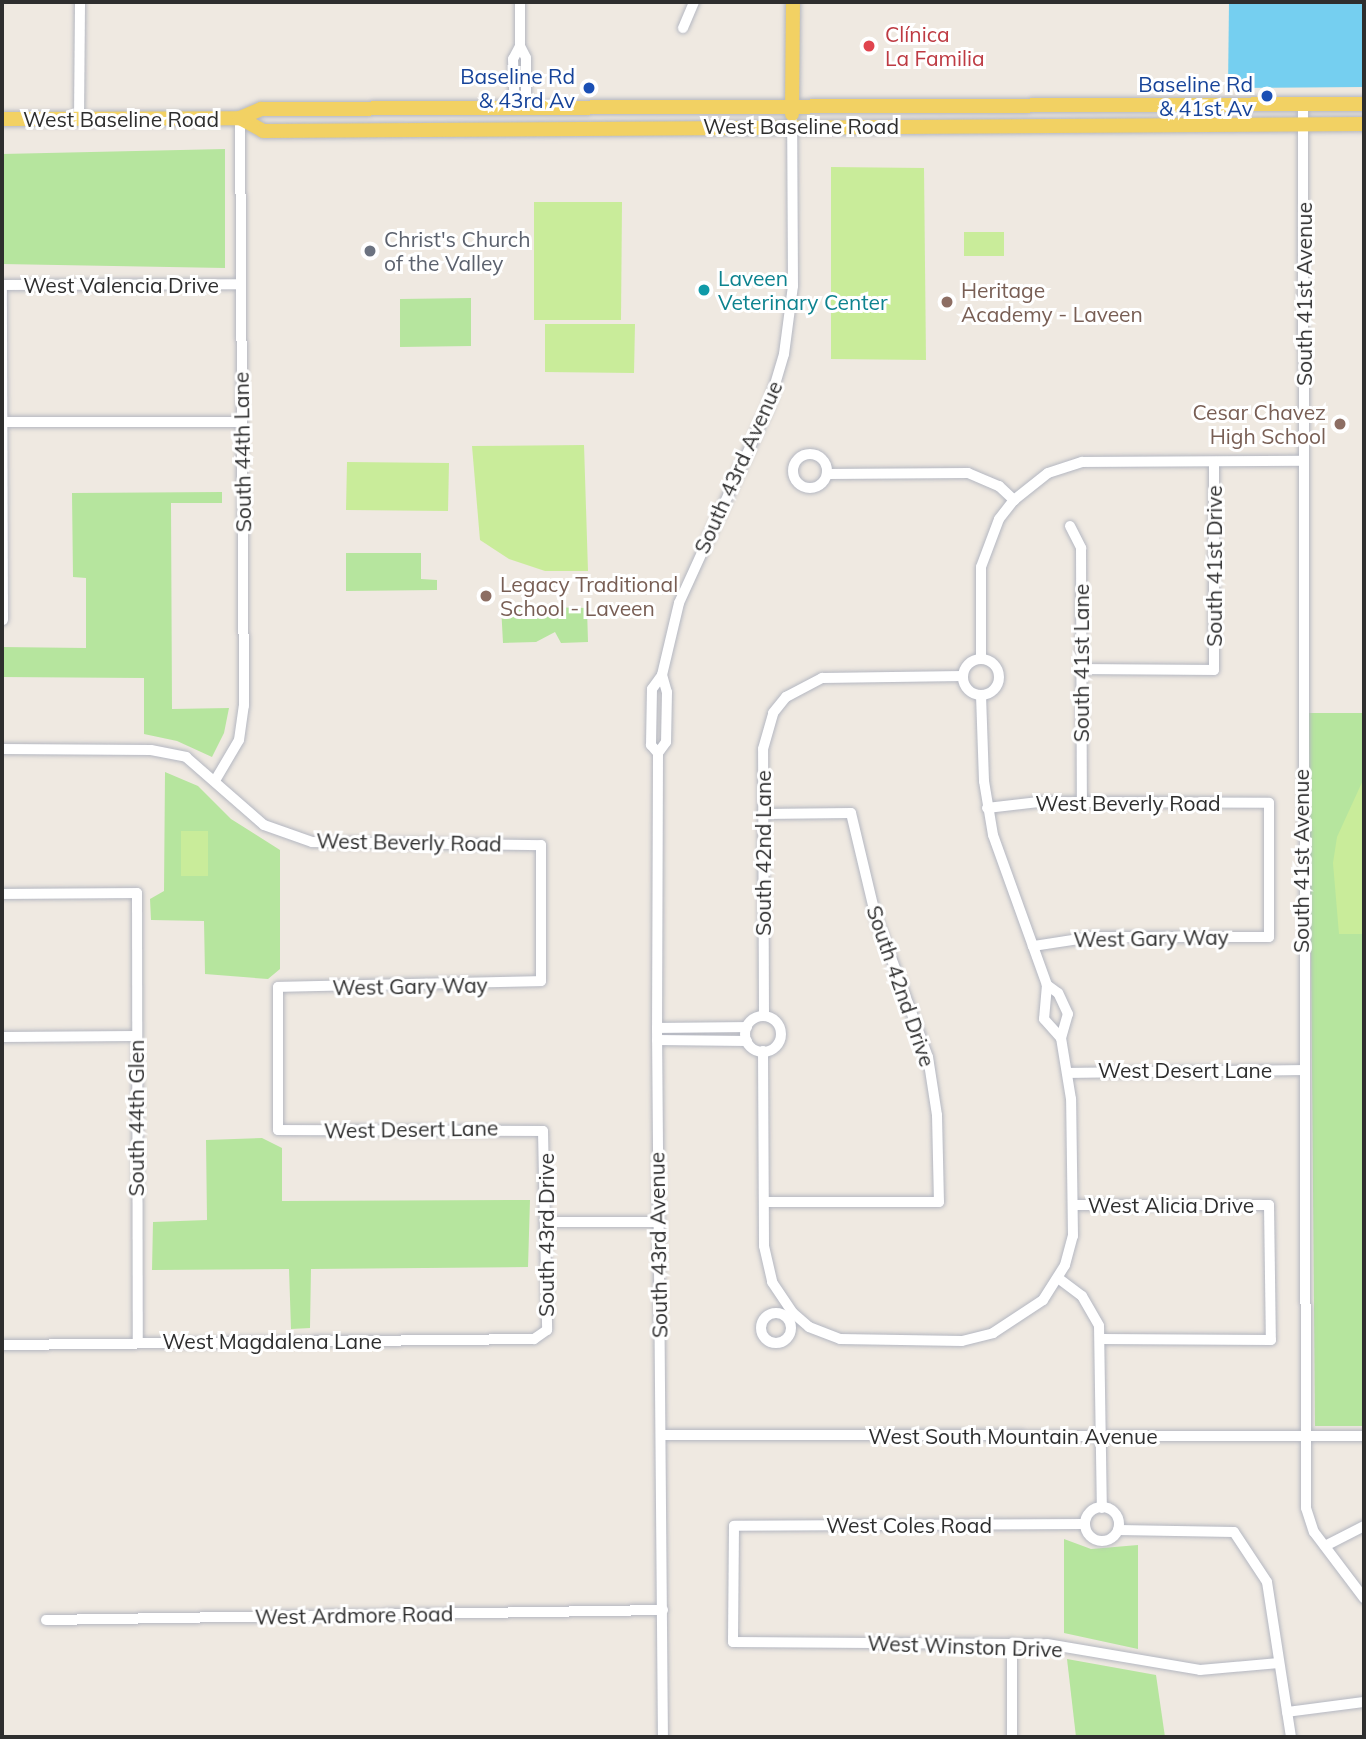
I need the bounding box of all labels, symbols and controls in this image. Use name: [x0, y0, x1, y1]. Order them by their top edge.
place label: Clínica La Familia: [885, 21, 985, 71]
marker: Clínica La Familia: [859, 36, 879, 56]
place label: Baseline Rd & 43rd Av: [460, 63, 575, 113]
place label: Baseline Rd & 41st Av: [1138, 71, 1253, 121]
marker: Baseline Rd & 43rd Av: [581, 80, 597, 96]
marker: Baseline Rd & 41st Av: [1259, 88, 1275, 104]
street label: West Baseline Road: [23, 106, 219, 132]
street label: West Baseline Road: [703, 113, 899, 139]
street label: South 41st Avenue: [1291, 202, 1317, 386]
place label: Christ's Church of the Valley: [384, 226, 530, 276]
marker: Christ's Church of the Valley: [362, 243, 378, 259]
place label: Laveen Veterinary Center: [718, 265, 888, 315]
street label: West Valencia Drive: [23, 272, 219, 298]
place label: Heritage Academy - Laveen: [961, 277, 1143, 327]
marker: Laveen Veterinary Center: [696, 282, 712, 298]
marker: Heritage Academy - Laveen: [939, 294, 955, 310]
street label: South 44th Lane: [228, 372, 256, 532]
street label: South 43rd Avenue: [689, 377, 787, 557]
place label: Cesar Chavez High School: [1192, 399, 1326, 449]
marker: Cesar Chavez High School: [1332, 416, 1348, 432]
street label: South 41st Drive: [1201, 485, 1227, 647]
place label: Legacy Traditional School - Laveen: [500, 571, 678, 621]
street label: South 41st Lane: [1068, 584, 1094, 742]
marker: Legacy Traditional School - Laveen: [478, 588, 494, 604]
street label: South 41st Avenue: [1288, 769, 1314, 953]
street label: South 42nd Lane: [750, 770, 776, 936]
street label: West Beverly Road: [1035, 790, 1221, 816]
street label: West Beverly Road: [316, 828, 502, 856]
street label: South 42nd Drive: [862, 902, 940, 1070]
street label: West Gary Way: [1073, 924, 1229, 952]
street label: West Gary Way: [332, 972, 488, 1000]
street label: South 44th Glen: [123, 1040, 149, 1196]
street label: West Desert Lane: [1098, 1057, 1272, 1083]
street label: West Desert Lane: [324, 1115, 498, 1143]
street label: South 43rd Avenue: [644, 1152, 672, 1338]
street label: South 43rd Drive: [533, 1153, 559, 1317]
street label: West Alicia Drive: [1088, 1192, 1254, 1218]
street label: West Magdalena Lane: [162, 1328, 382, 1354]
street label: West South Mountain Avenue: [868, 1423, 1158, 1449]
street label: West Coles Road: [826, 1512, 992, 1538]
street label: West Ardmore Road: [255, 1601, 453, 1629]
street label: West Winston Drive: [867, 1630, 1063, 1662]

